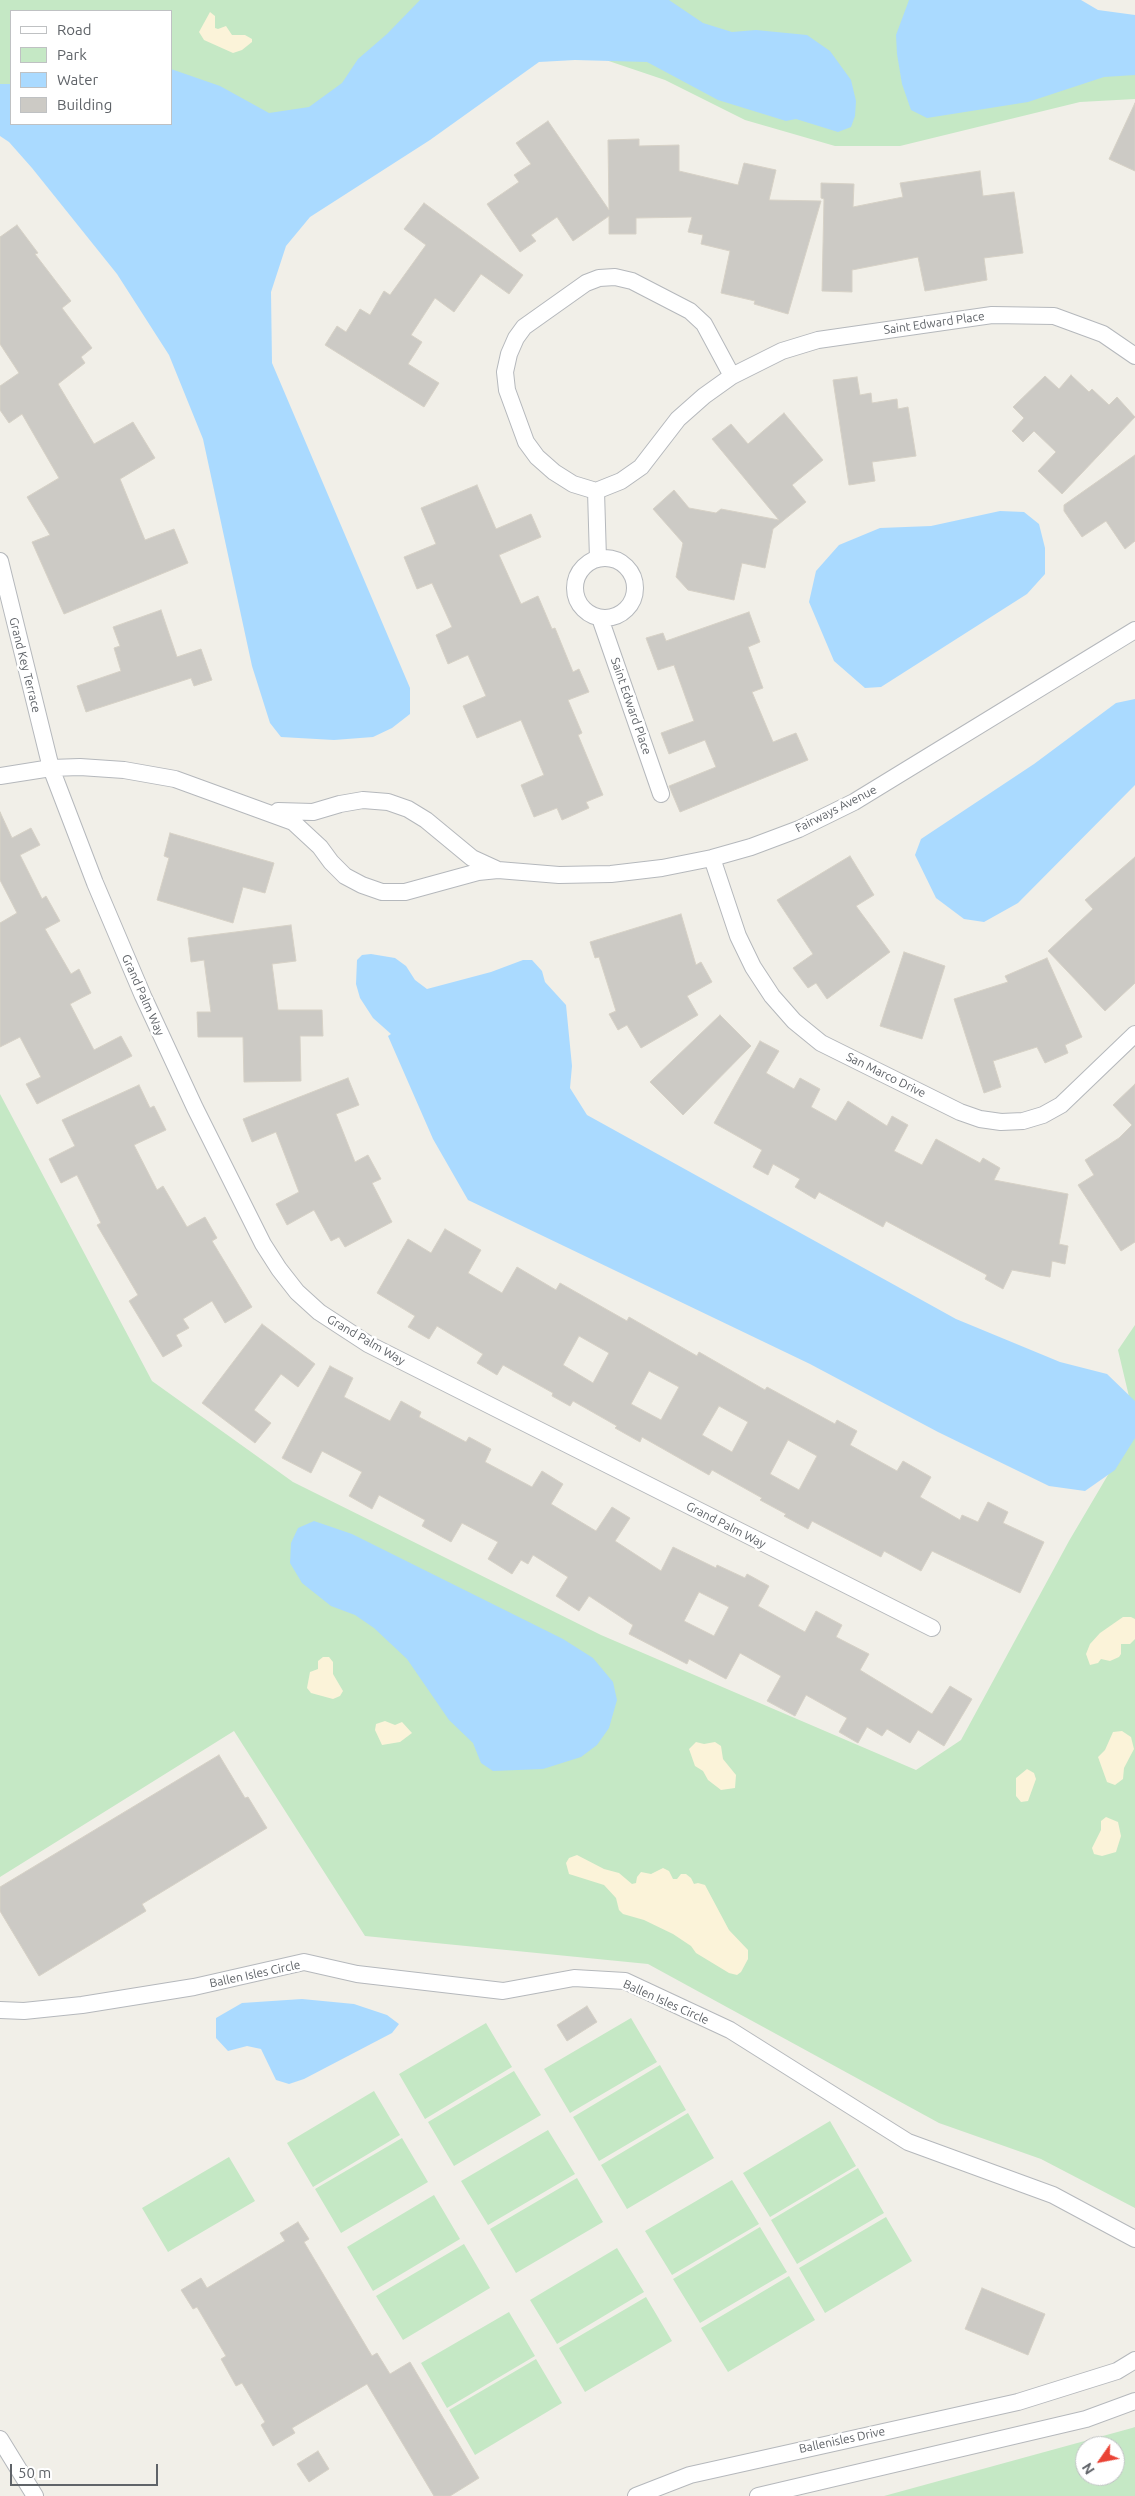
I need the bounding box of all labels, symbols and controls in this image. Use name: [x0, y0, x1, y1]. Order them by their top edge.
legend: [10, 10, 172, 125]
text: Road: [57, 21, 92, 38]
text: Park: [57, 46, 87, 63]
text: Water: [57, 71, 98, 88]
text: Building: [57, 96, 112, 113]
street label: Saint Edward Place: [883, 309, 985, 337]
street label: Grand Key Terrace: [6, 616, 44, 714]
street label: Saint Edward Place: [608, 656, 654, 756]
street label: Fairways Avenue: [793, 782, 879, 836]
street label: Grand Palm Way: [119, 952, 167, 1038]
street label: San Marco Drive: [844, 1049, 928, 1101]
street label: Grand Palm Way: [324, 1312, 408, 1368]
street label: Grand Palm Way: [684, 1499, 768, 1551]
street label: Ballen Isles Circle: [208, 1957, 302, 1991]
street label: Ballen Isles Circle: [621, 1977, 711, 2027]
street label: Ballenisles Drive: [798, 2424, 886, 2456]
north arrow: [1075, 2436, 1125, 2486]
scale bar: [12, 2454, 160, 2486]
text: N: [1079, 2460, 1098, 2477]
text: 50 m: [18, 2464, 51, 2481]

